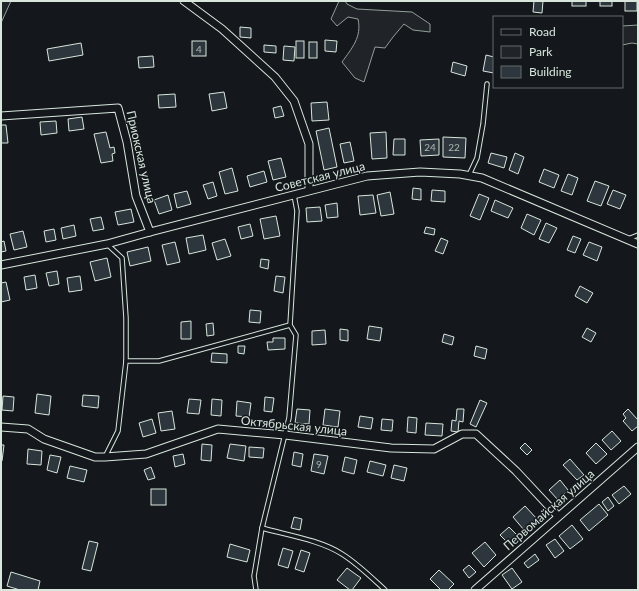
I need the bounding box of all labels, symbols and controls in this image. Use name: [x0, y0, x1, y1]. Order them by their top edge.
legend: [493, 16, 623, 88]
text: Road: [529, 24, 556, 39]
house number: 4: [196, 43, 202, 55]
text: Park: [529, 44, 553, 59]
text: Building: [529, 64, 572, 79]
street label: Приокская улица: [124, 109, 159, 205]
house number: 24: [424, 141, 436, 153]
house number: 22: [448, 141, 460, 153]
street label: Советская улица: [273, 158, 367, 195]
street label: Октябрьская улица: [240, 412, 348, 439]
house number: 9: [316, 458, 322, 470]
street label: Первомайская улица: [500, 466, 597, 553]

